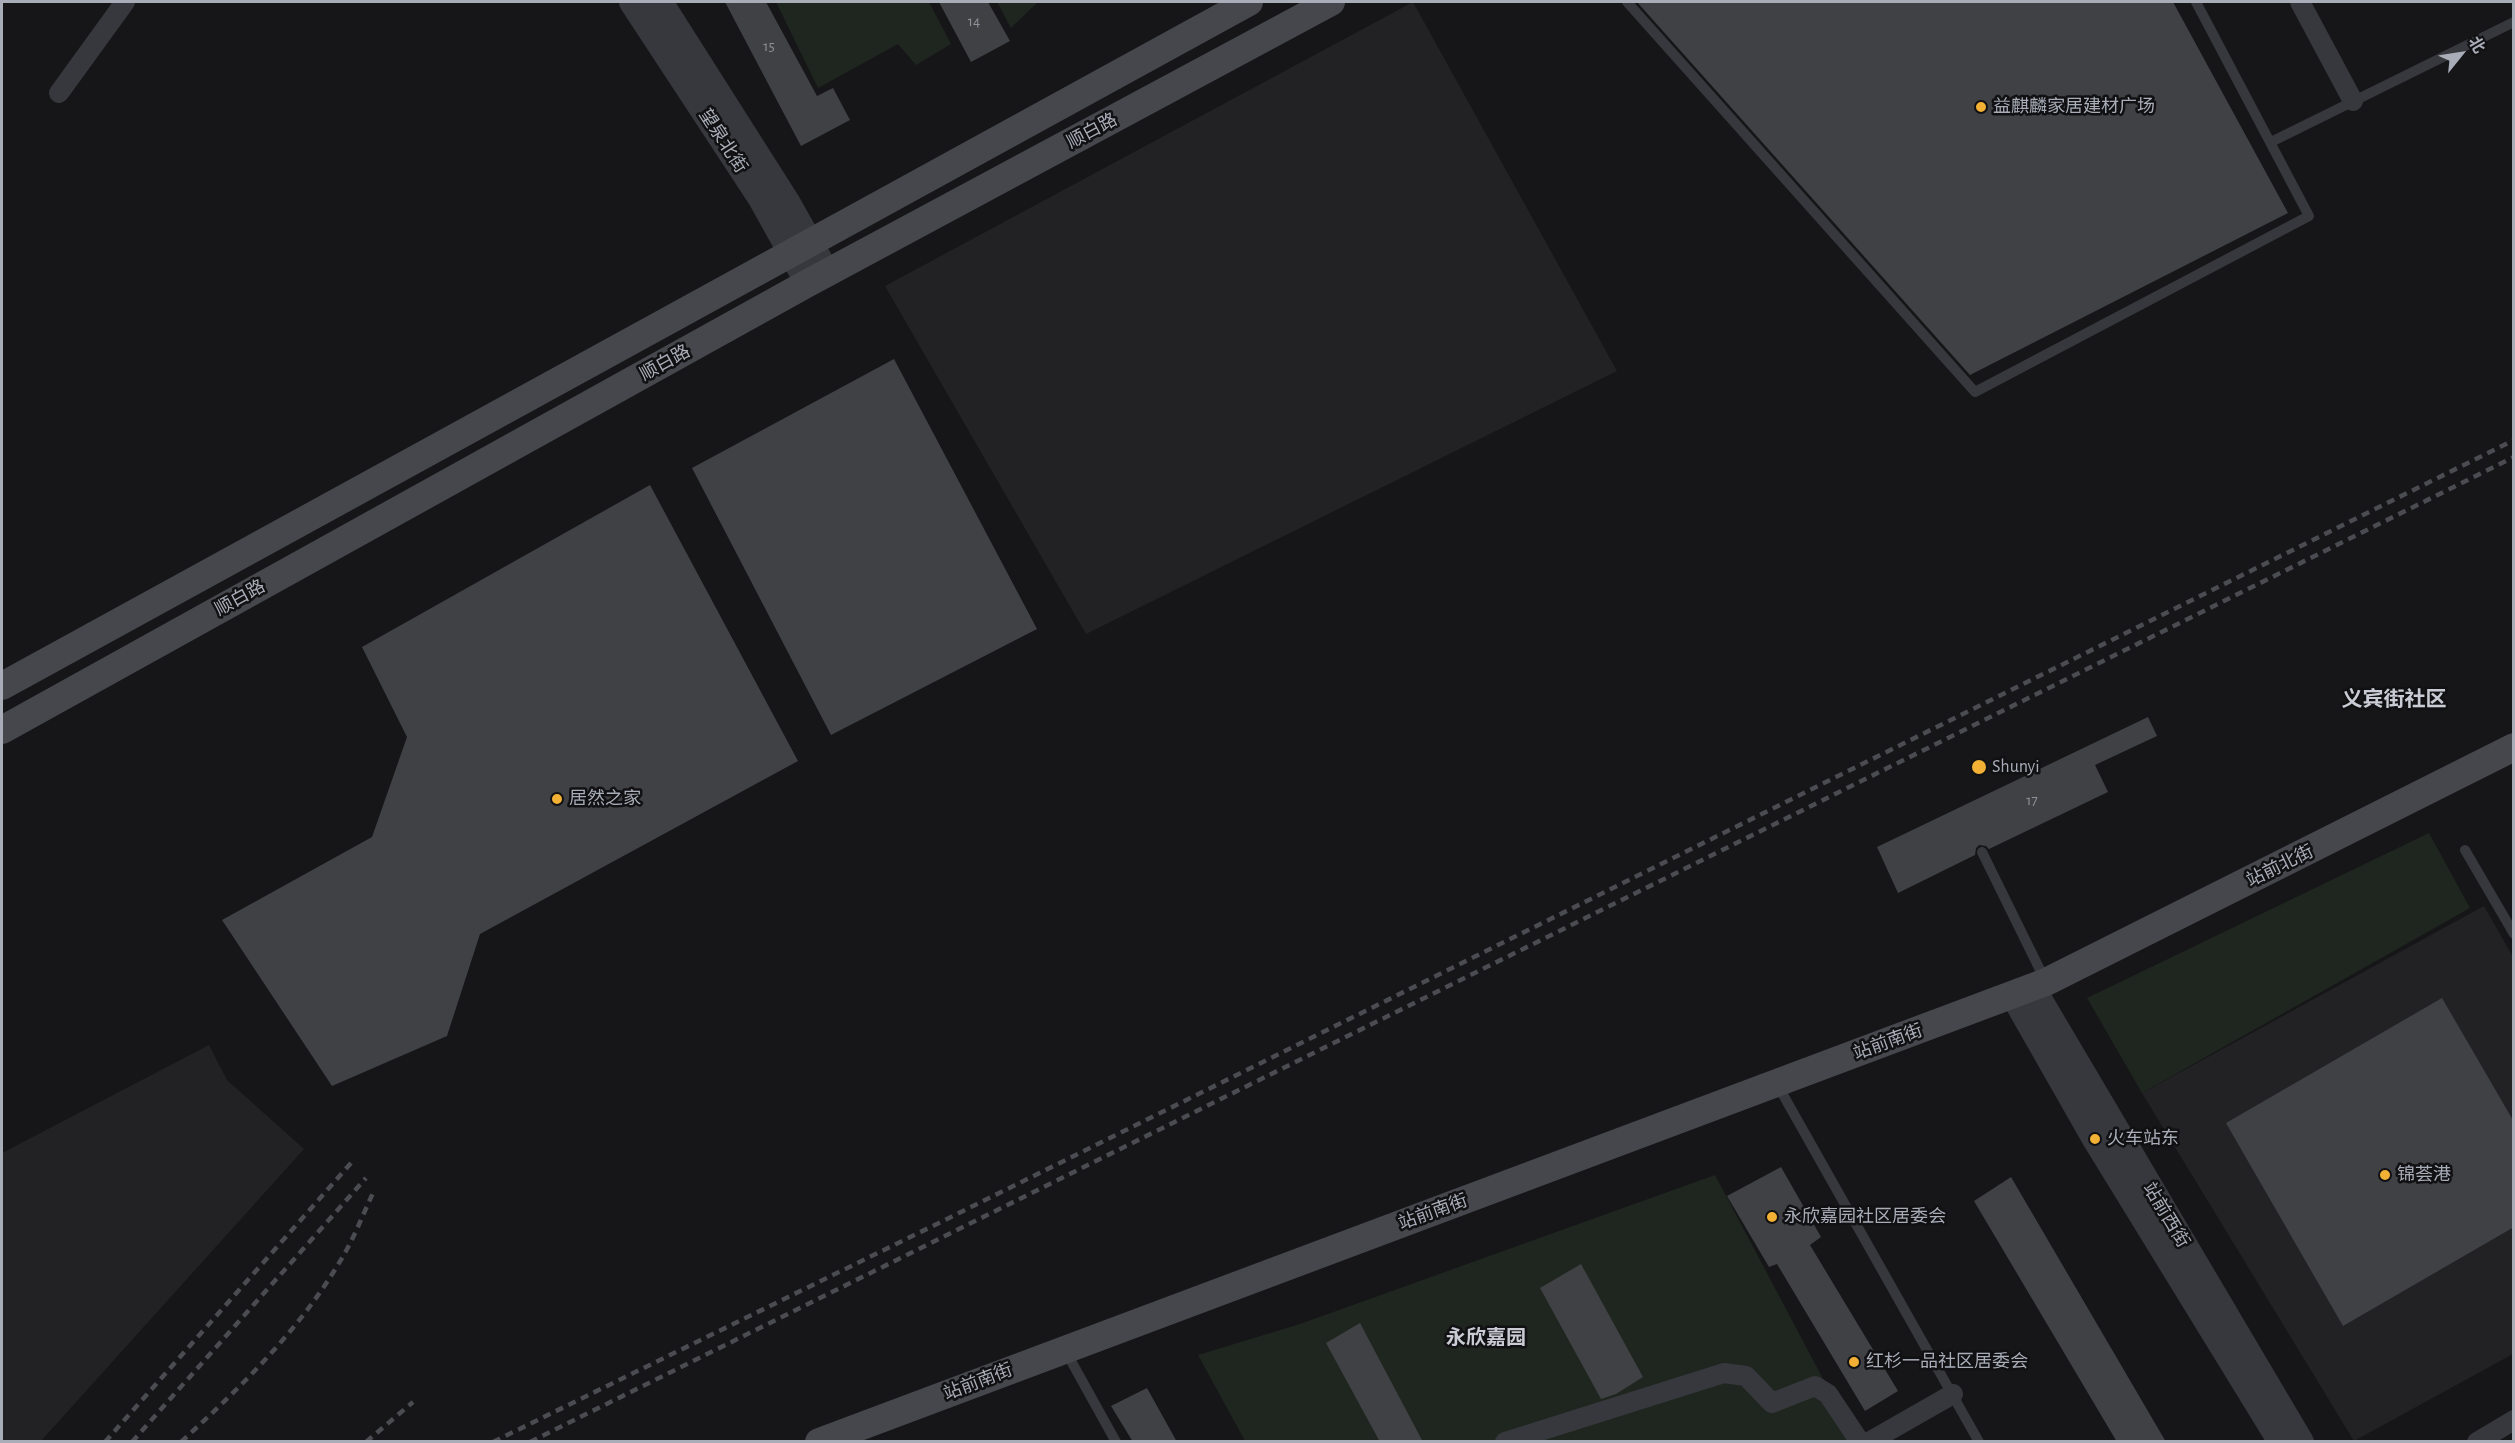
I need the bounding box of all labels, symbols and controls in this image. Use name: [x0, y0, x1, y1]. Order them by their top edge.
house number: 14: [968, 12, 980, 30]
north arrow: [2431, 24, 2491, 84]
text: 北: [2466, 34, 2488, 56]
house number: 15: [763, 37, 775, 55]
place label: 益麒麟家居建材广场: [1993, 96, 2155, 118]
marker: 益麒麟家居建材广场: [1974, 100, 1988, 114]
street label: 望泉北街: [694, 105, 752, 177]
street label: 顺白路: [1063, 109, 1121, 153]
street label: 顺白路: [636, 340, 694, 386]
street label: 顺白路: [211, 575, 269, 621]
district label: 义宾街社区: [2342, 687, 2446, 713]
place label: Shunyi: [1992, 756, 2040, 778]
marker: Shunyi: [1970, 758, 1988, 776]
place label: 居然之家: [569, 788, 641, 810]
house number: 17: [2026, 791, 2038, 809]
marker: 居然之家: [550, 792, 564, 806]
street label: 站前北街: [2243, 841, 2317, 891]
street label: 站前南街: [1850, 1020, 1926, 1064]
place label: 火车站东: [2107, 1128, 2179, 1150]
marker: 火车站东: [2088, 1132, 2102, 1146]
place label: 锦荟港: [2397, 1164, 2451, 1186]
marker: 锦荟港: [2378, 1168, 2392, 1182]
street label: 站前西街: [2138, 1179, 2194, 1251]
street label: 站前南街: [1395, 1190, 1471, 1234]
place label: 永欣嘉园社区居委会: [1784, 1206, 1946, 1228]
marker: 永欣嘉园社区居委会: [1765, 1210, 1779, 1224]
district label: 永欣嘉园: [1446, 1326, 1526, 1350]
place label: 红杉一品社区居委会: [1866, 1351, 2028, 1373]
marker: 红杉一品社区居委会: [1847, 1355, 1861, 1369]
street label: 站前南街: [941, 1359, 1015, 1405]

